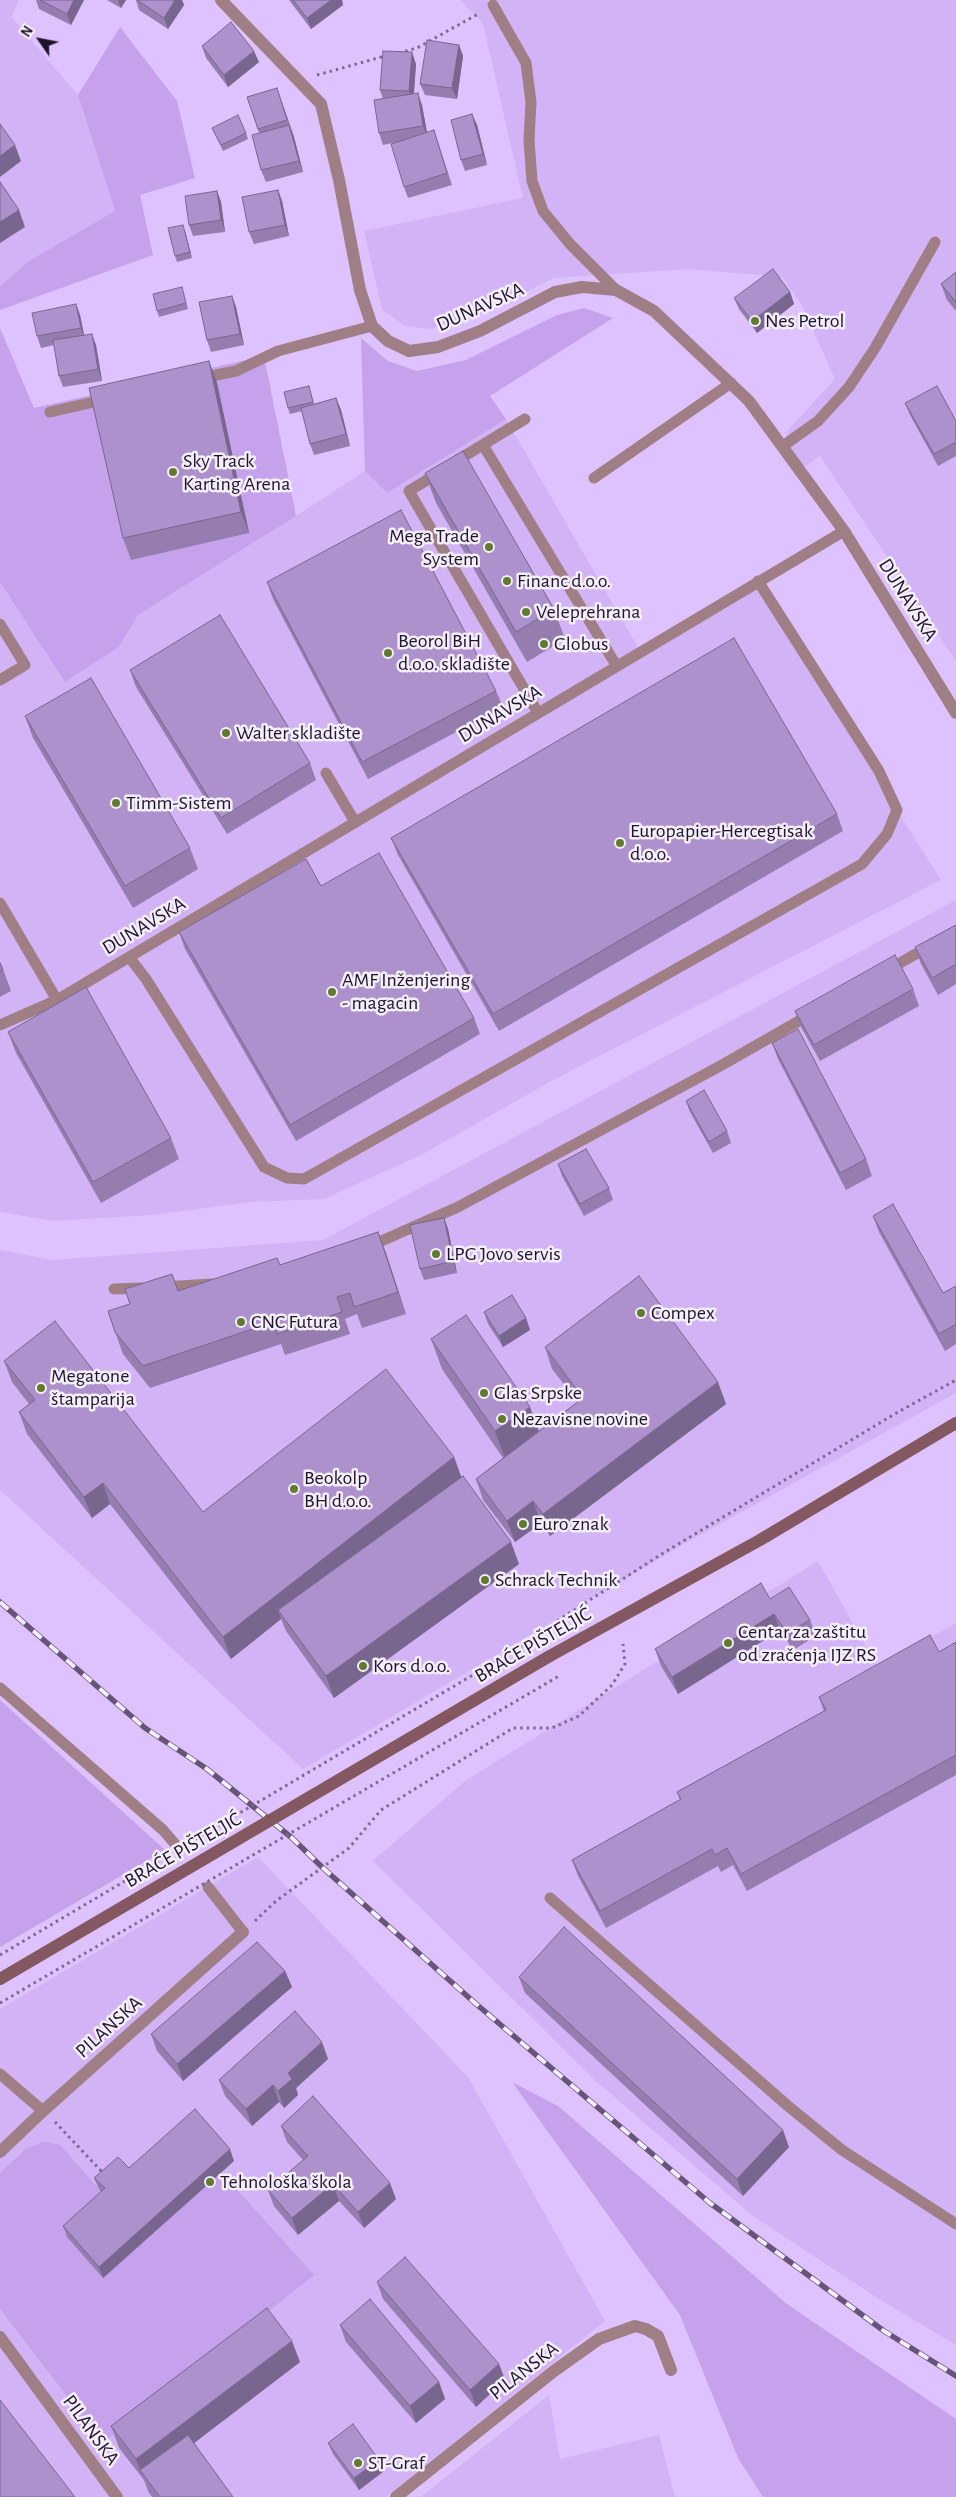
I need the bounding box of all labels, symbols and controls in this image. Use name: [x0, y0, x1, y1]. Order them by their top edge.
north arrow: [15, 15, 65, 65]
text: N: [19, 24, 36, 40]
street label: DUNAVSKA: [433, 277, 527, 337]
place label: Nes Petrol: [765, 309, 845, 333]
marker: Nes Petrol: [749, 315, 761, 327]
place label: Sky Track Karting Arena: [183, 449, 290, 496]
marker: Sky Track Karting Arena: [167, 466, 179, 478]
place label: Mega Trade System: [389, 524, 479, 571]
marker: Mega Trade System: [483, 541, 495, 553]
street label: DUNAVSKA: [873, 554, 943, 646]
place label: Financ d.o.o.: [517, 569, 611, 593]
marker: Financ d.o.o.: [501, 575, 513, 587]
place label: Veleprehrana: [536, 600, 640, 624]
marker: Veleprehrana: [520, 606, 532, 618]
place label: Beorol BiH d.o.o. skladište: [398, 629, 510, 676]
place label: Globus: [554, 632, 608, 656]
marker: Globus: [538, 638, 550, 650]
marker: Beorol BiH d.o.o. skladište: [382, 647, 394, 659]
street label: DUNAVSKA: [454, 680, 546, 748]
place label: Walter skladište: [236, 721, 361, 745]
marker: Walter skladište: [220, 727, 232, 739]
place label: Timm-Sistem: [126, 791, 232, 815]
marker: Timm-Sistem: [110, 797, 122, 809]
place label: Europapier-Hercegtisak d.o.o.: [630, 819, 813, 866]
marker: Europapier-Hercegtisak d.o.o.: [614, 837, 626, 849]
street label: DUNAVSKA: [98, 892, 190, 960]
place label: AMF Inženjering - magacin: [342, 968, 470, 1015]
marker: AMF Inženjering - magacin: [326, 986, 338, 998]
place label: LPG Jovo servis: [446, 1242, 561, 1266]
marker: LPG Jovo servis: [430, 1248, 442, 1260]
place label: Compex: [651, 1301, 715, 1325]
marker: Compex: [635, 1307, 647, 1319]
place label: CNC Futura: [251, 1310, 338, 1334]
marker: CNC Futura: [235, 1316, 247, 1328]
place label: Megatone štamparija: [51, 1364, 135, 1411]
place label: Glas Srpske: [494, 1381, 582, 1405]
marker: Megatone štamparija: [35, 1382, 47, 1394]
marker: Glas Srpske: [478, 1387, 490, 1399]
place label: Nezavisne novine: [512, 1407, 648, 1431]
marker: Nezavisne novine: [496, 1413, 508, 1425]
place label: Beokolp BH d.o.o.: [304, 1466, 372, 1513]
marker: Beokolp BH d.o.o.: [288, 1483, 300, 1495]
place label: Euro znak: [533, 1512, 609, 1536]
marker: Euro znak: [517, 1518, 529, 1530]
place label: Schrack Technik: [495, 1568, 617, 1592]
marker: Schrack Technik: [479, 1574, 491, 1586]
street label: BRAĆE PIŠTELJIĆ: [470, 1602, 596, 1688]
place label: Centar za zaštitu od zračenja IJZ RS: [738, 1620, 876, 1667]
marker: Centar za zaštitu od zračenja IJZ RS: [722, 1637, 734, 1649]
place label: Kors d.o.o.: [373, 1654, 450, 1678]
marker: Kors d.o.o.: [357, 1660, 369, 1672]
street label: BRAĆE PIŠTELJIĆ: [120, 1807, 246, 1893]
street label: PILANSKA: [71, 1991, 147, 2063]
place label: Tehnološka škola: [220, 2170, 352, 2194]
marker: Tehnološka škola: [204, 2176, 216, 2188]
street label: PILANSKA: [485, 2337, 563, 2405]
street label: PILANSKA: [57, 2390, 125, 2470]
place label: ST-Graf: [368, 2451, 425, 2475]
marker: ST-Graf: [352, 2457, 364, 2469]

